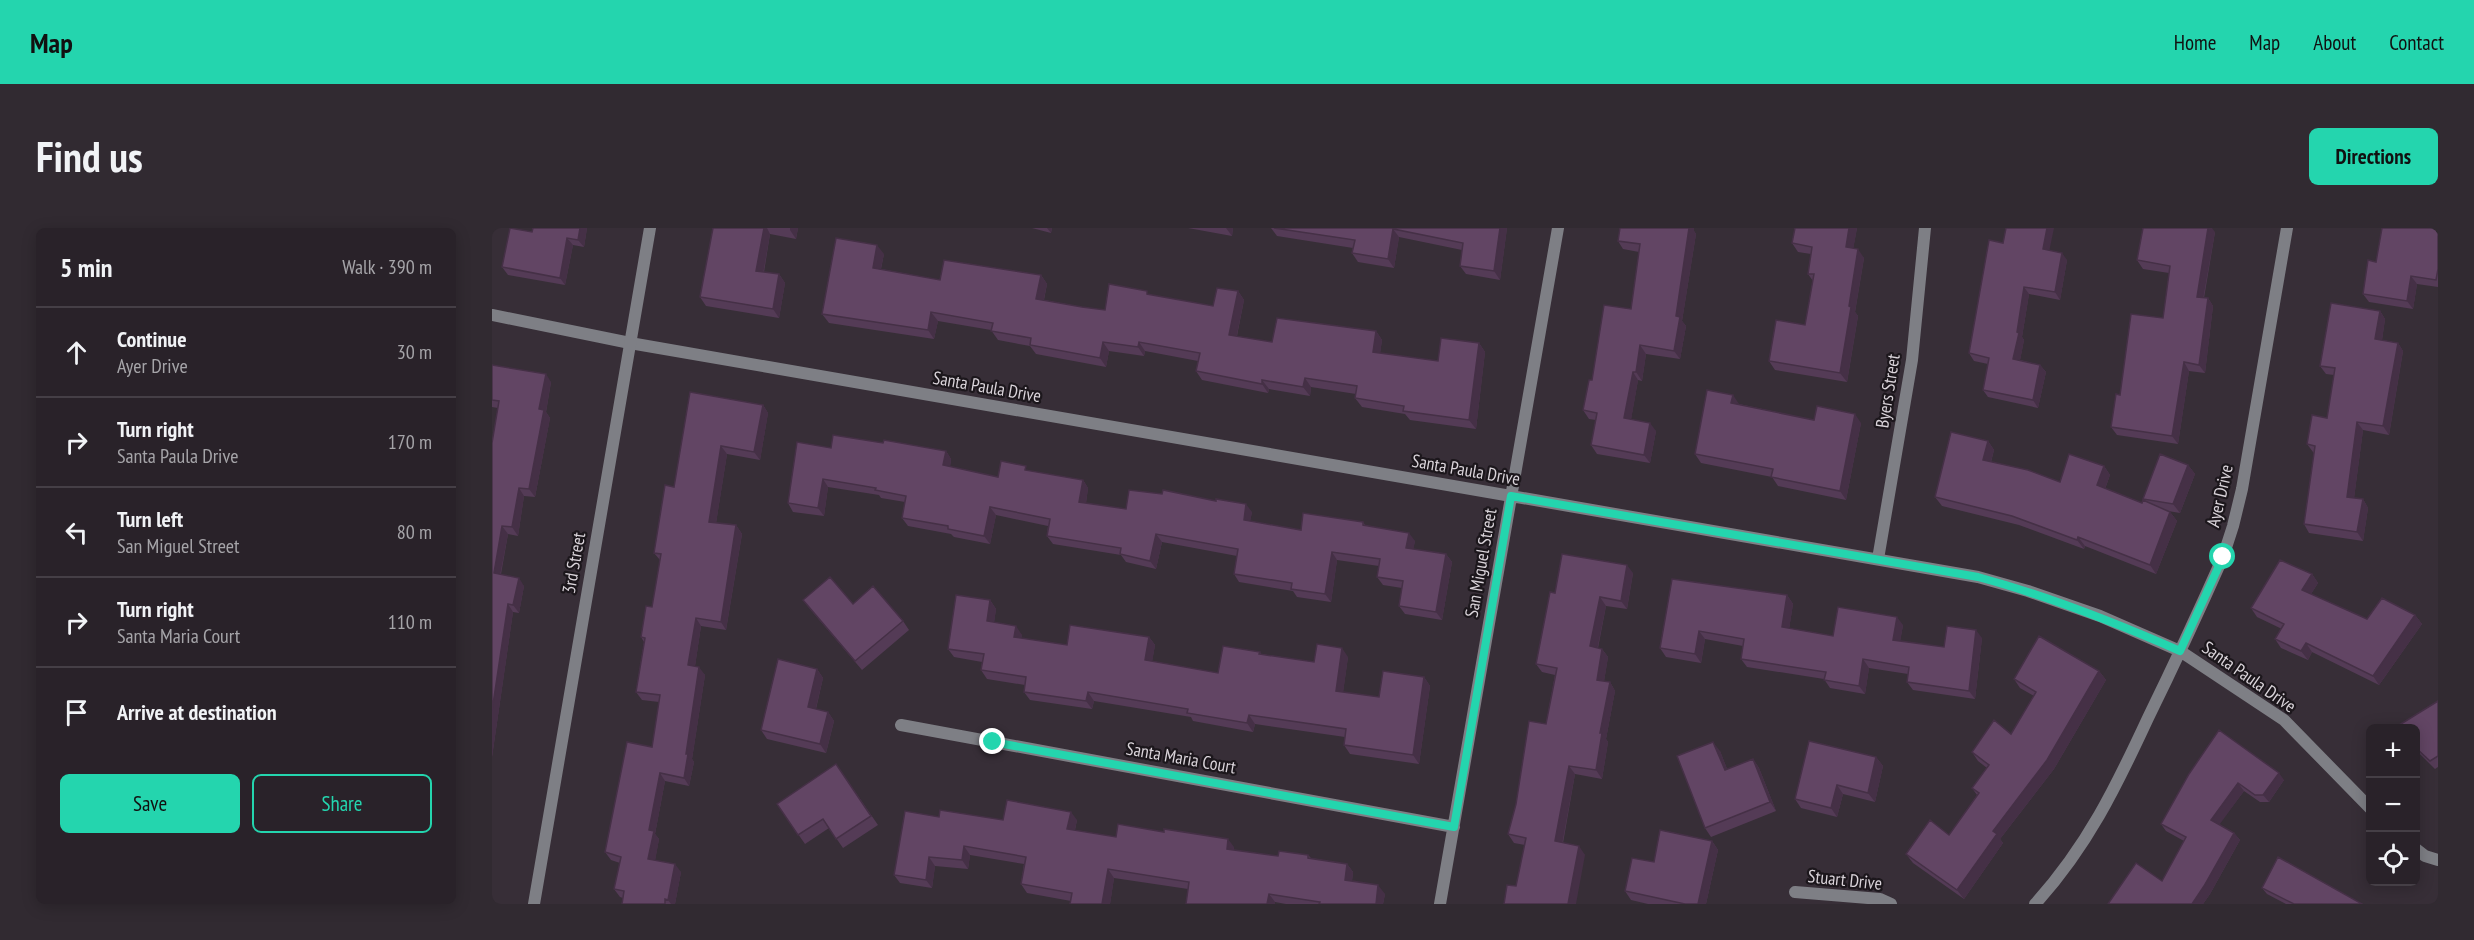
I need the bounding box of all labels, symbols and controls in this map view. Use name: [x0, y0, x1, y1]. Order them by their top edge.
text: Map: [30, 24, 73, 61]
text: Home: [2174, 29, 2216, 56]
text: Map: [2249, 29, 2280, 56]
text: About: [2313, 29, 2356, 56]
text: Contact: [2389, 29, 2444, 56]
button: Directions: [2309, 128, 2438, 185]
text: Find us: [36, 129, 143, 184]
text: 5 min: [60, 251, 113, 284]
text: Walk · 390 m: [342, 254, 432, 280]
text: Continue: [117, 325, 187, 353]
icon: ahead: [60, 336, 93, 369]
text: 30 m: [397, 339, 432, 365]
street label: Byers Street: [1870, 352, 1905, 430]
text: Ayer Drive: [117, 353, 188, 379]
street label: Santa Paula Drive: [931, 366, 1043, 407]
text: Turn right: [117, 415, 194, 443]
icon: right: [60, 426, 93, 459]
text: 170 m: [388, 429, 432, 455]
text: Santa Paula Drive: [117, 443, 238, 469]
street label: Santa Paula Drive: [1410, 449, 1522, 490]
street label: Ayer Drive: [2201, 462, 2238, 529]
text: Turn left: [117, 505, 183, 533]
street label: San Miguel Street: [1460, 507, 1501, 619]
icon: left: [60, 516, 93, 549]
text: 80 m: [397, 519, 432, 545]
street label: 3rd Street: [557, 530, 590, 595]
text: San Miguel Street: [117, 533, 240, 559]
route start: [2209, 543, 2235, 569]
text: Turn right: [117, 595, 194, 623]
icon: right: [60, 606, 93, 639]
text: 110 m: [388, 609, 432, 635]
text: Santa Maria Court: [117, 623, 240, 649]
street label: Santa Paula Drive: [2198, 636, 2301, 717]
icon: arrive: [60, 696, 93, 729]
text: Arrive at destination: [117, 698, 277, 726]
map controls: [2366, 724, 2420, 886]
button: +: [2366, 724, 2420, 778]
route end: [979, 728, 1005, 754]
street label: Santa Maria Court: [1124, 737, 1238, 778]
button: Save: [60, 774, 240, 833]
button: Share: [252, 774, 432, 833]
button: −: [2366, 778, 2420, 832]
button: locate: [2366, 832, 2420, 886]
street label: Stuart Drive: [1807, 864, 1883, 895]

